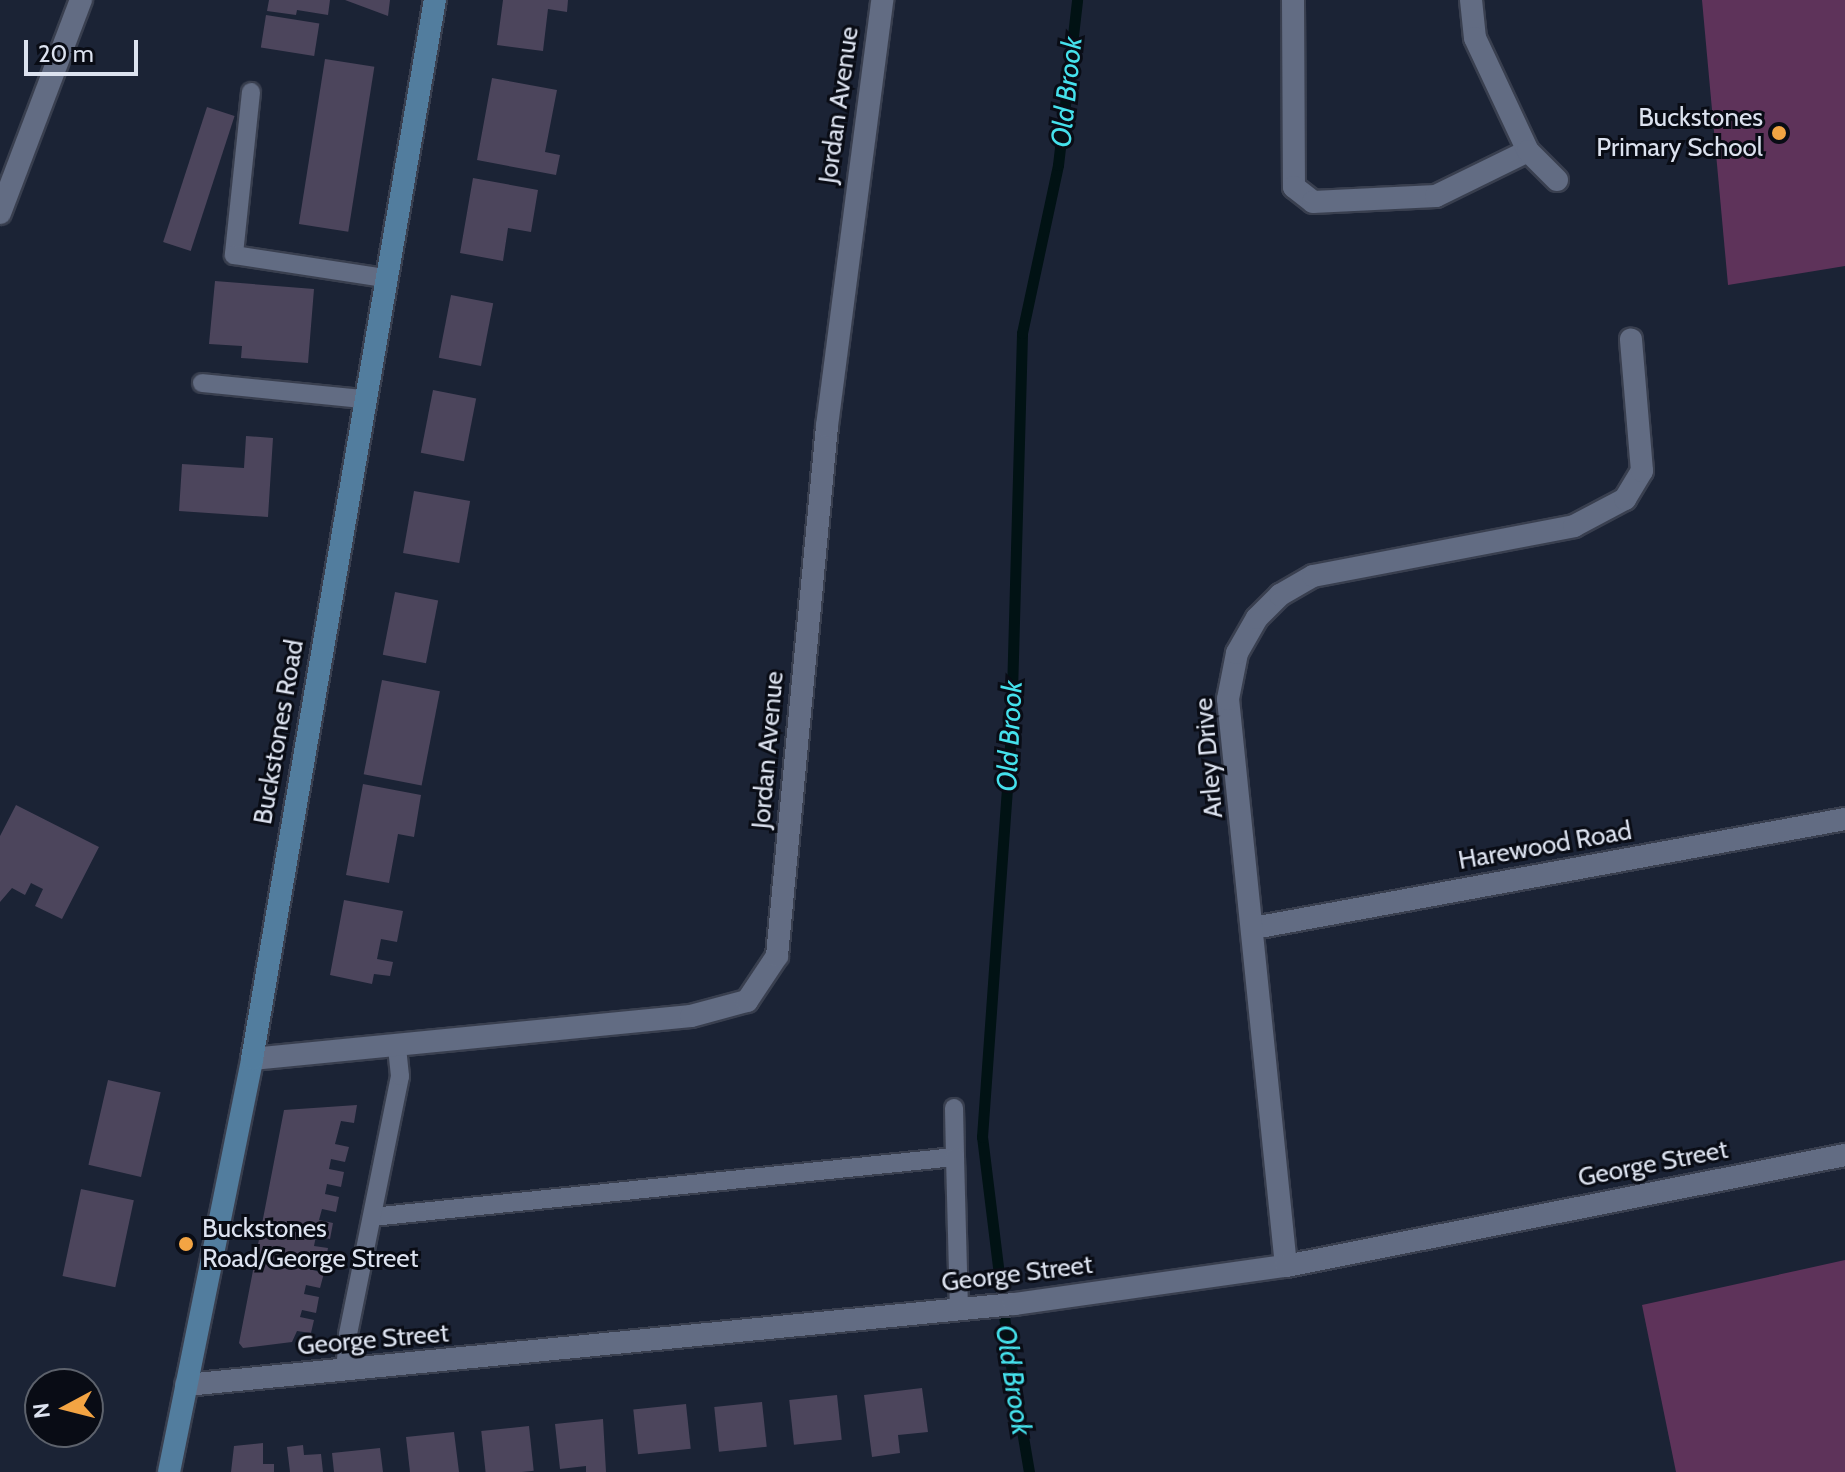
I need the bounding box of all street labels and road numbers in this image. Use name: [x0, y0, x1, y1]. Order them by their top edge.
street label: Jordan Avenue: [813, 25, 865, 185]
street label: Buckstones Road: [247, 637, 311, 827]
street label: Jordan Avenue: [746, 670, 790, 830]
street label: Arley Drive: [1188, 697, 1230, 819]
street label: Harewood Road: [1456, 815, 1634, 877]
street label: George Street: [1575, 1134, 1731, 1194]
street label: George Street: [940, 1249, 1094, 1299]
street label: George Street: [296, 1318, 450, 1362]

